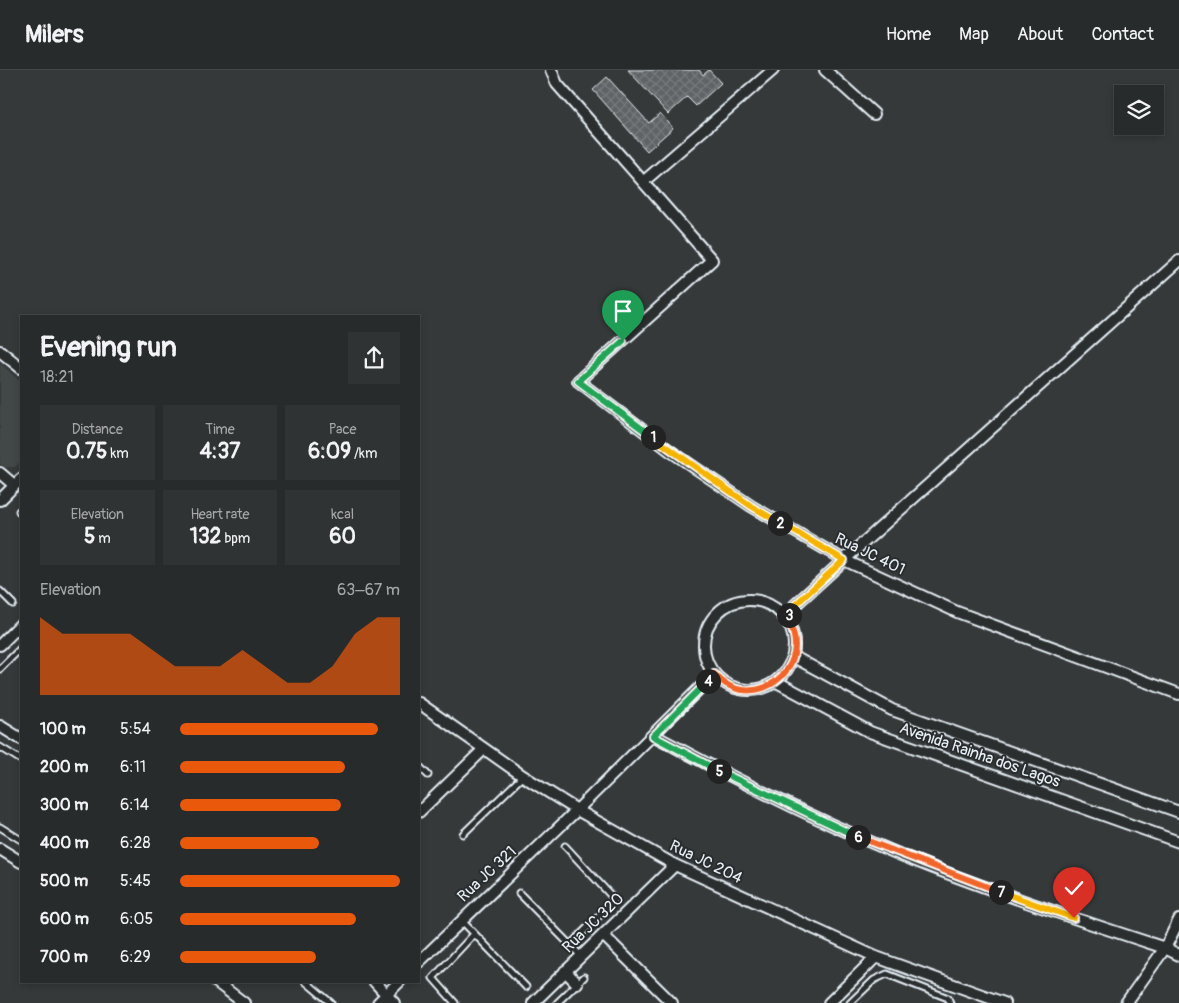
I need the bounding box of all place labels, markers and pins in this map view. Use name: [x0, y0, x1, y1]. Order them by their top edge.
pin: [602, 290, 644, 341]
pin: 1: [640, 424, 666, 450]
pin: 2: [768, 510, 792, 536]
pin: 3: [776, 602, 802, 628]
pin: 4: [696, 668, 720, 694]
pin: 5: [706, 758, 732, 784]
pin: 6: [846, 824, 870, 850]
pin: [1053, 867, 1095, 918]
pin: 7: [988, 880, 1014, 904]

